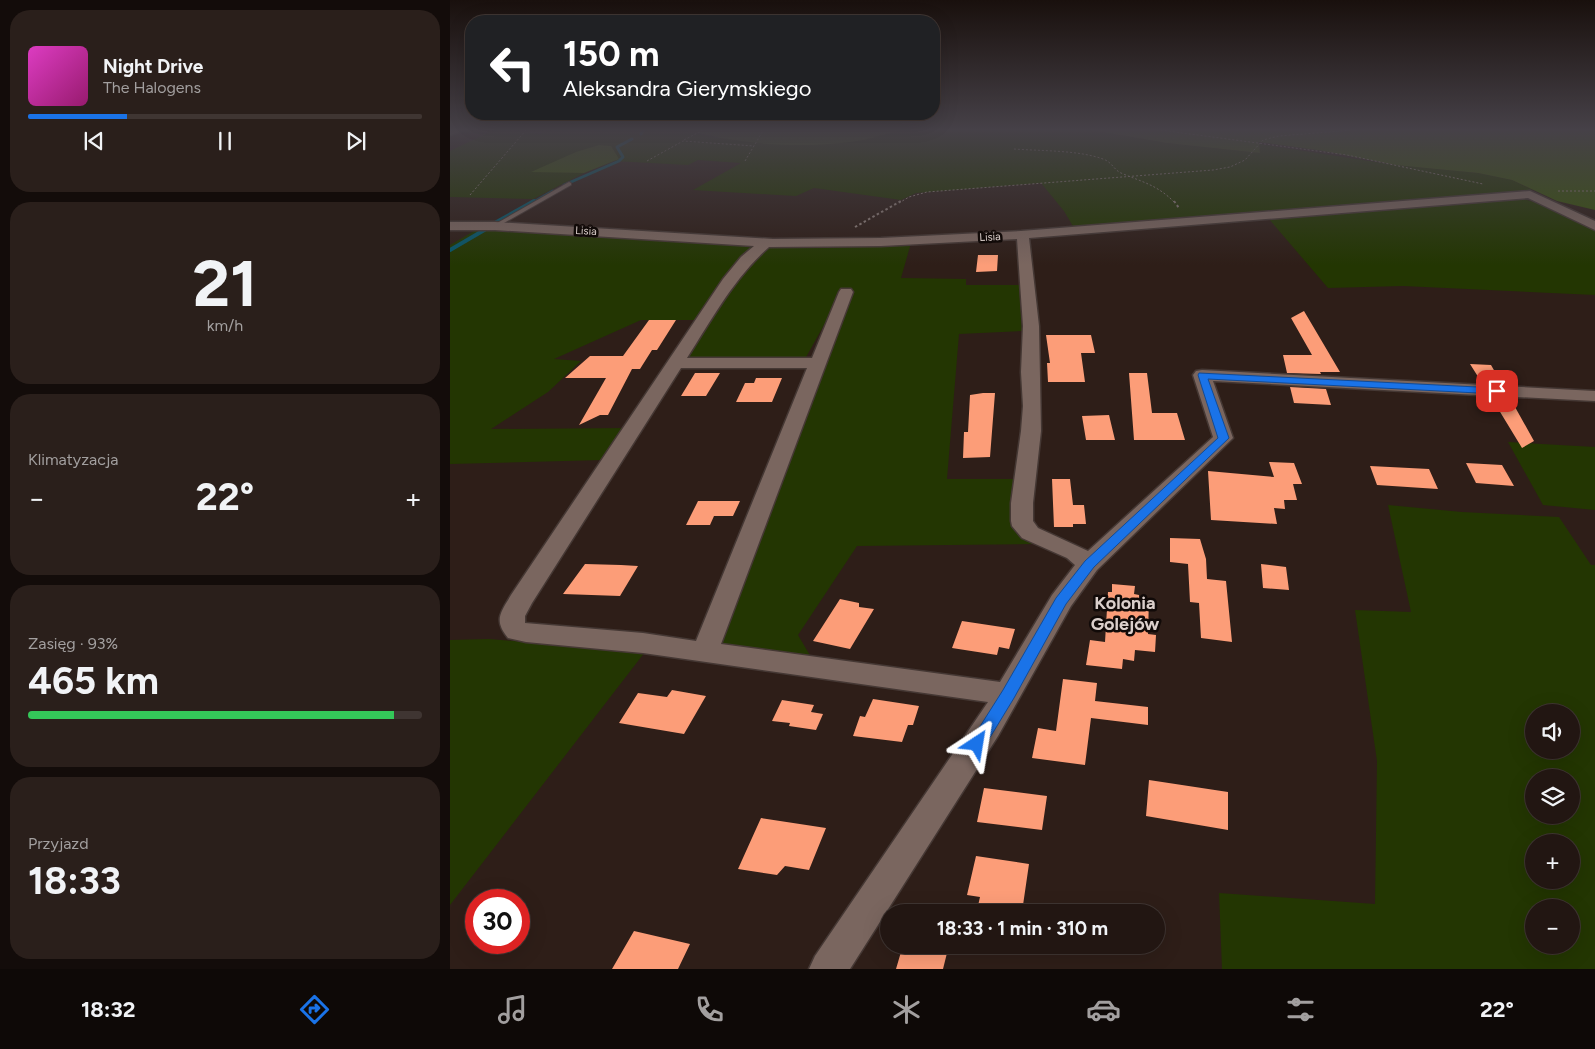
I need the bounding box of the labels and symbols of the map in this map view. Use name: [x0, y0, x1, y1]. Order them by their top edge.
street label: Lisia: [575, 224, 597, 238]
street label: Lisia: [979, 230, 1001, 244]
pin: [1476, 370, 1518, 412]
district label: Kolonia Golejów: [1091, 592, 1159, 635]
position arrow: [950, 717, 1002, 769]
speed limit sign: 30: [465, 889, 530, 954]

